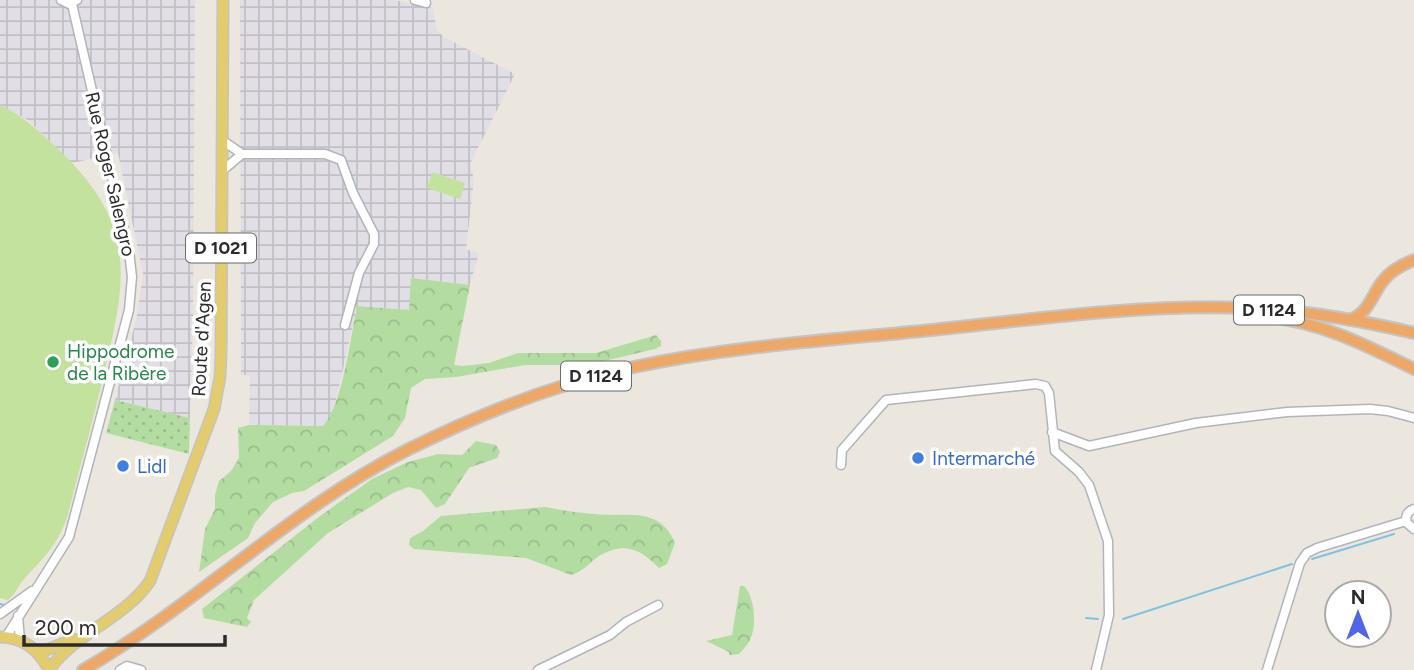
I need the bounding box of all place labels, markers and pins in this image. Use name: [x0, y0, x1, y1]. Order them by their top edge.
place label: Hippodrome de la Ribère: [67, 340, 174, 385]
marker: Hippodrome de la Ribère: [45, 354, 61, 370]
place label: Intermarché: [932, 447, 1035, 470]
marker: Intermarché: [910, 450, 926, 466]
place label: Lidl: [137, 455, 167, 478]
marker: Lidl: [115, 458, 131, 474]

